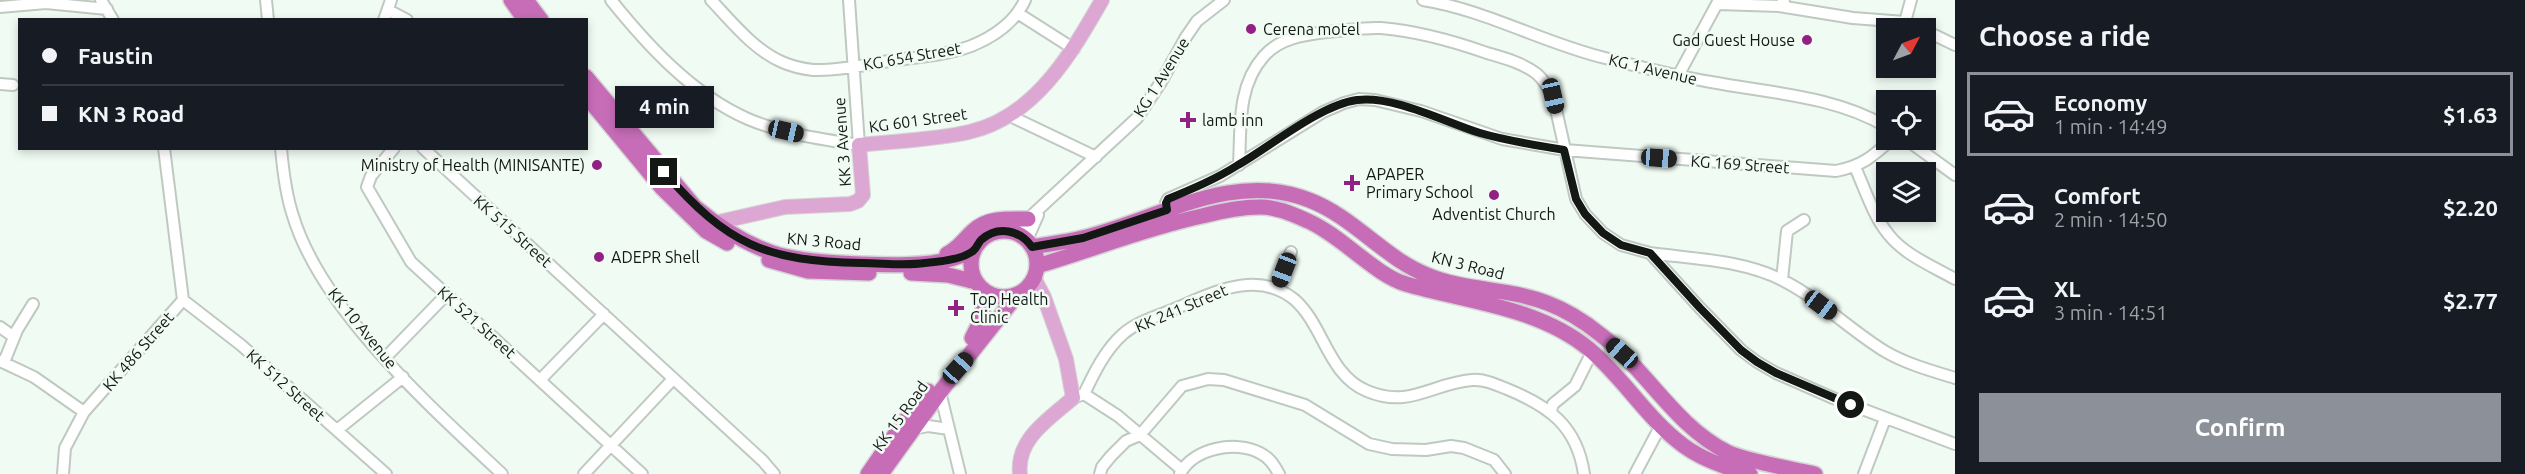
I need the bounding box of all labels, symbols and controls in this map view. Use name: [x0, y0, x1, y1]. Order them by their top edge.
north arrow: [1876, 18, 1936, 78]
map controls: [1876, 18, 1936, 222]
place label: Cerena motel: [1263, 20, 1360, 38]
text: Choose a ride: [1979, 21, 2151, 51]
marker: Cerena motel: [1244, 22, 1258, 36]
place label: Gad Guest House: [1672, 31, 1795, 49]
marker: Gad Guest House: [1800, 33, 1814, 47]
street label: KG 1 Avenue: [1129, 34, 1193, 120]
street label: KG 654 Street: [862, 38, 963, 73]
text: Faustin: [78, 43, 153, 68]
street label: KG 1 Avenue: [1607, 50, 1699, 88]
car: [1540, 76, 1566, 116]
callout: 4 min: [614, 85, 714, 127]
icon: car: [1982, 87, 2036, 141]
button: locate: [1876, 90, 1936, 150]
text: Economy: [2054, 90, 2147, 115]
text: 4 min: [639, 95, 690, 118]
street label: KK 3 Avenue: [830, 97, 854, 187]
text: KN 3 Road: [78, 101, 184, 126]
text: $1.63: [2443, 102, 2498, 127]
street label: KG 601 Street: [868, 104, 969, 136]
marker: lamb inn: [1179, 111, 1197, 129]
place label: lamb inn: [1202, 111, 1263, 129]
text: 1 min · 14:49: [2054, 115, 2168, 138]
car: [766, 118, 806, 144]
car: [1640, 148, 1678, 168]
street label: KG 169 Street: [1690, 152, 1791, 176]
place label: Ministry of Health (MINISANTE): [361, 156, 585, 175]
marker: Ministry of Health (MINISANTE): [590, 158, 604, 172]
route end: [650, 158, 677, 185]
button: layers: [1876, 162, 1936, 222]
place label: APAPER Primary School: [1366, 165, 1473, 201]
marker: APAPER Primary School: [1343, 174, 1361, 192]
icon: car: [1982, 180, 2036, 234]
text: Comfort: [2054, 183, 2141, 208]
marker: Adventist Church: [1487, 188, 1501, 202]
street label: KK 515 Street: [470, 191, 556, 271]
text: $2.20: [2443, 195, 2498, 220]
place label: Adventist Church: [1432, 205, 1556, 223]
text: 2 min · 14:50: [2054, 208, 2168, 231]
street label: KN 3 Road: [786, 229, 862, 253]
street label: KN 3 Road: [1430, 247, 1506, 283]
place label: ADEPR Shell: [611, 248, 700, 266]
marker: ADEPR Shell: [592, 250, 606, 264]
car: [1269, 250, 1299, 290]
icon: car: [1982, 273, 2036, 327]
text: XL: [2054, 276, 2081, 301]
street label: KK 241 Street: [1132, 280, 1231, 336]
street label: KK 521 Street: [434, 282, 520, 362]
street label: KK 10 Avenue: [325, 284, 401, 372]
car: [1801, 287, 1841, 323]
text: $2.77: [2443, 288, 2498, 313]
place label: Top Health Clinic: [970, 290, 1048, 326]
marker: Top Health Clinic: [947, 299, 965, 317]
text: 3 min · 14:51: [2054, 301, 2168, 324]
street label: KK 486 Street: [99, 307, 178, 394]
car: [1603, 334, 1641, 372]
street label: KK 512 Street: [243, 345, 329, 425]
car: [939, 349, 977, 387]
street label: KK 15 Road: [869, 378, 931, 454]
route start: [1837, 391, 1864, 418]
button: Confirm: [1979, 393, 2501, 462]

